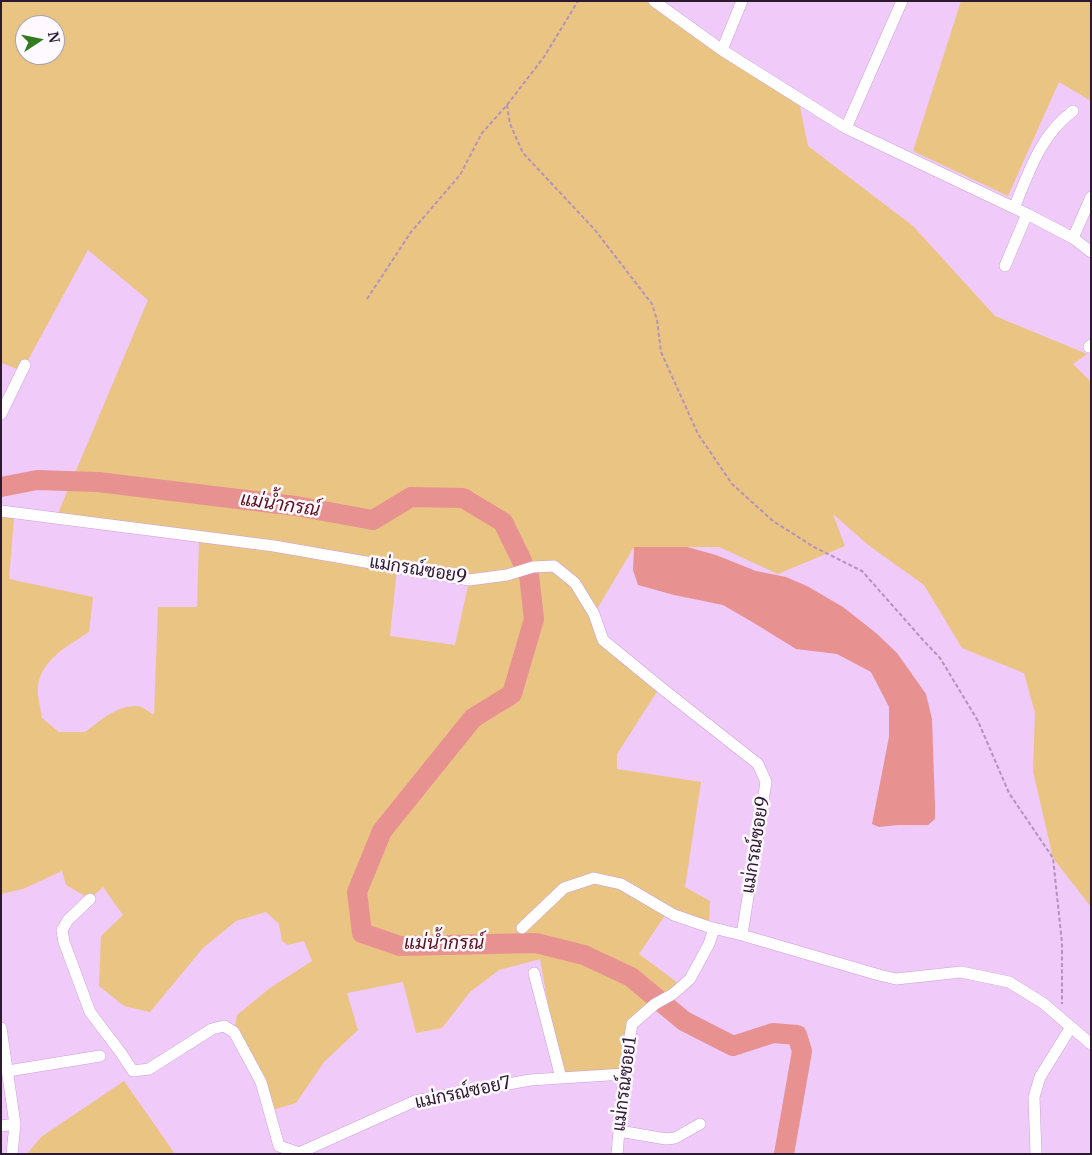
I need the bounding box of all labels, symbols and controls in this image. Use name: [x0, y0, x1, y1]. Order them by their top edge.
north arrow: [15, 15, 65, 65]
text: N: [44, 30, 64, 44]
water label: แม่น้ำกรณ์: [239, 488, 321, 522]
street label: แม่กรณ์ซอย9: [368, 552, 468, 588]
street label: แม่กรณ์ซอย9: [738, 795, 774, 895]
water label: แม่น้ำกรณ์: [404, 933, 484, 955]
street label: แม่กรณ์ซอย1: [608, 1035, 642, 1133]
street label: แม่กรณ์ซอย7: [413, 1072, 513, 1114]

